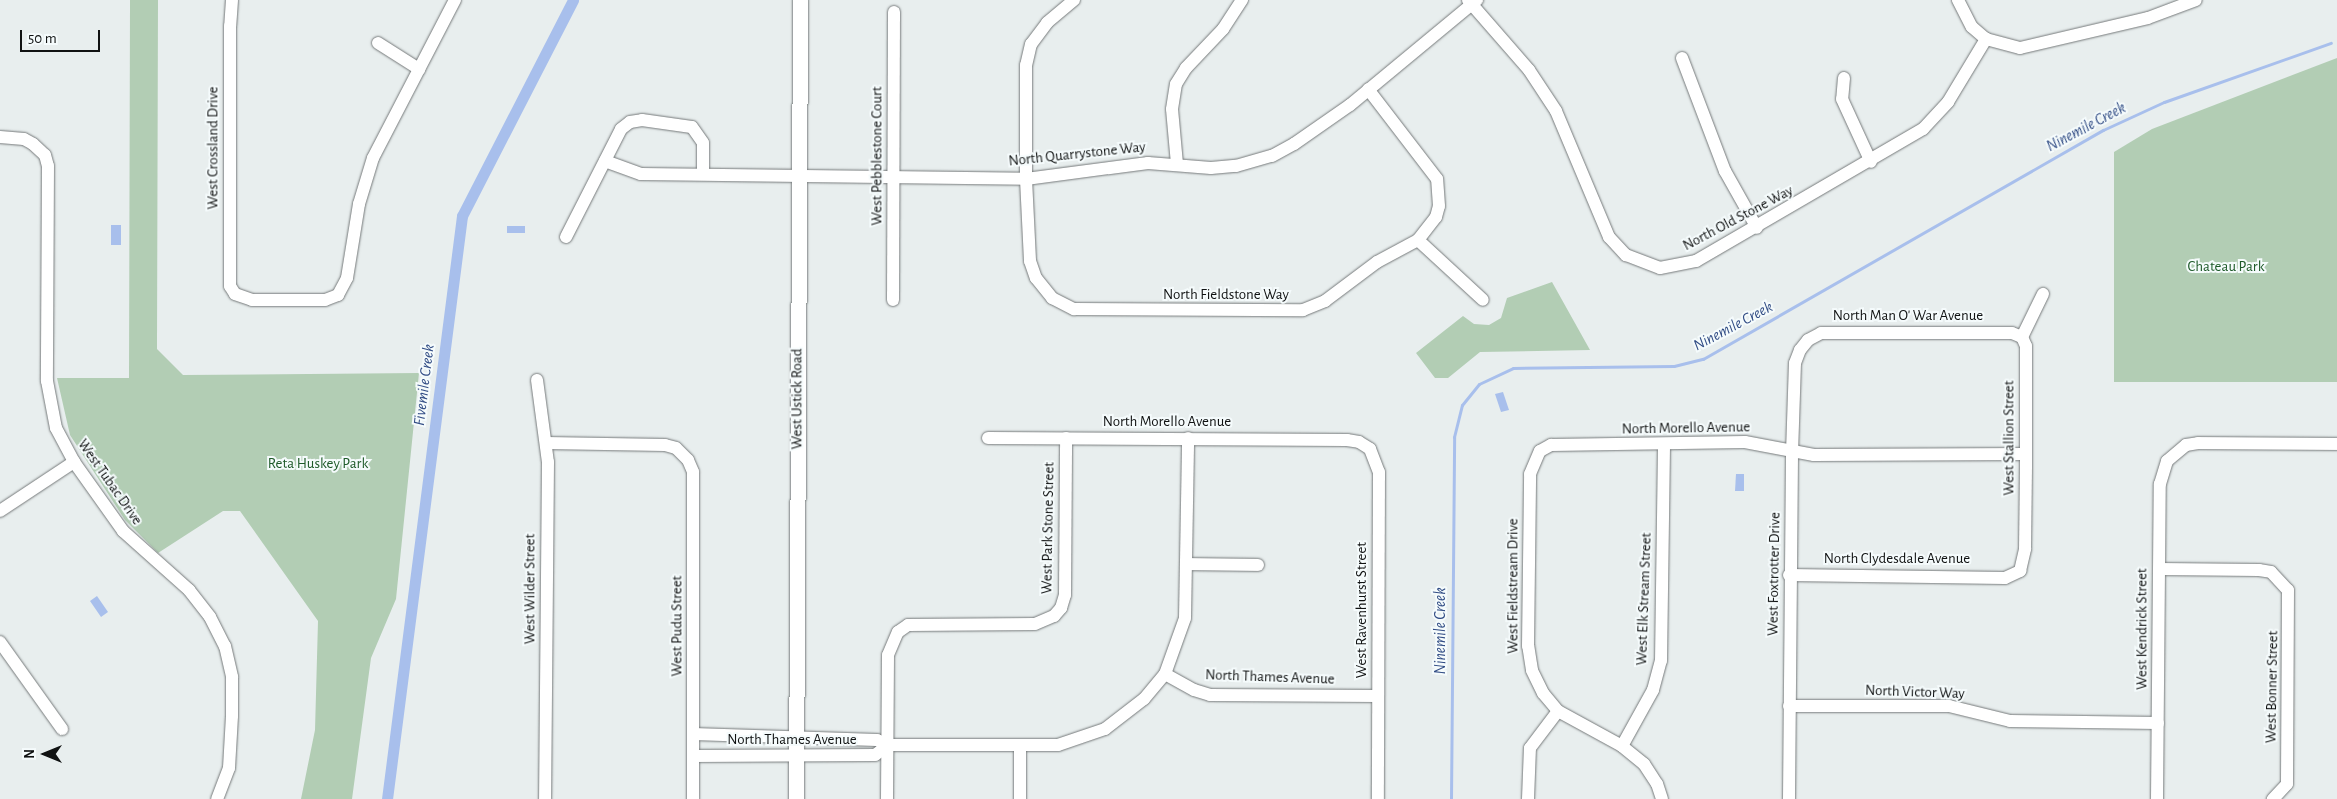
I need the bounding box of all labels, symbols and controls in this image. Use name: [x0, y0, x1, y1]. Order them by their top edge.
scale bar: [22, 20, 102, 52]
text: 50 m: [28, 31, 57, 46]
street label: West Pebblestone Court: [868, 86, 886, 226]
street label: West Crossland Drive: [204, 87, 222, 209]
water label: Ninemile Creek: [2043, 98, 2129, 156]
street label: North Quarrystone Way: [1008, 138, 1146, 170]
street label: North Old Stone Way: [1680, 181, 1796, 255]
park label: Chateau Park: [2188, 258, 2264, 276]
street label: North Fieldstone Way: [1163, 286, 1289, 304]
water label: Ninemile Creek: [1690, 297, 1776, 355]
street label: North Man O' War Avenue: [1833, 307, 1983, 325]
water label: Fivemile Creek: [409, 343, 439, 427]
street label: West Ustick Road: [788, 349, 806, 449]
street label: West Stallion Street: [2000, 380, 2018, 496]
street label: North Morello Avenue: [1103, 413, 1231, 431]
street label: North Morello Avenue: [1622, 418, 1750, 438]
street label: West Tubac Drive: [74, 436, 146, 528]
park label: Reta Huskey Park: [268, 455, 368, 473]
street label: West Park Stone Street: [1038, 462, 1058, 594]
street label: West Foxtrotter Drive: [1764, 512, 1784, 636]
street label: West Fieldstream Drive: [1504, 518, 1522, 654]
street label: West Elk Stream Street: [1633, 532, 1655, 666]
street label: West Wilder Street: [521, 534, 539, 644]
street label: West Ravenhurst Street: [1353, 542, 1371, 678]
street label: North Clydesdale Avenue: [1824, 550, 1970, 568]
street label: West Kendrick Street: [2133, 568, 2151, 690]
street label: West Pudu Street: [668, 576, 686, 676]
water label: Ninemile Creek: [1430, 587, 1450, 675]
street label: West Bonner Street: [2262, 631, 2282, 743]
street label: North Thames Avenue: [1205, 666, 1335, 688]
street label: North Victor Way: [1865, 681, 1965, 703]
north arrow: [20, 729, 70, 779]
street label: North Thames Avenue: [727, 731, 857, 749]
text: N: [23, 749, 37, 759]

